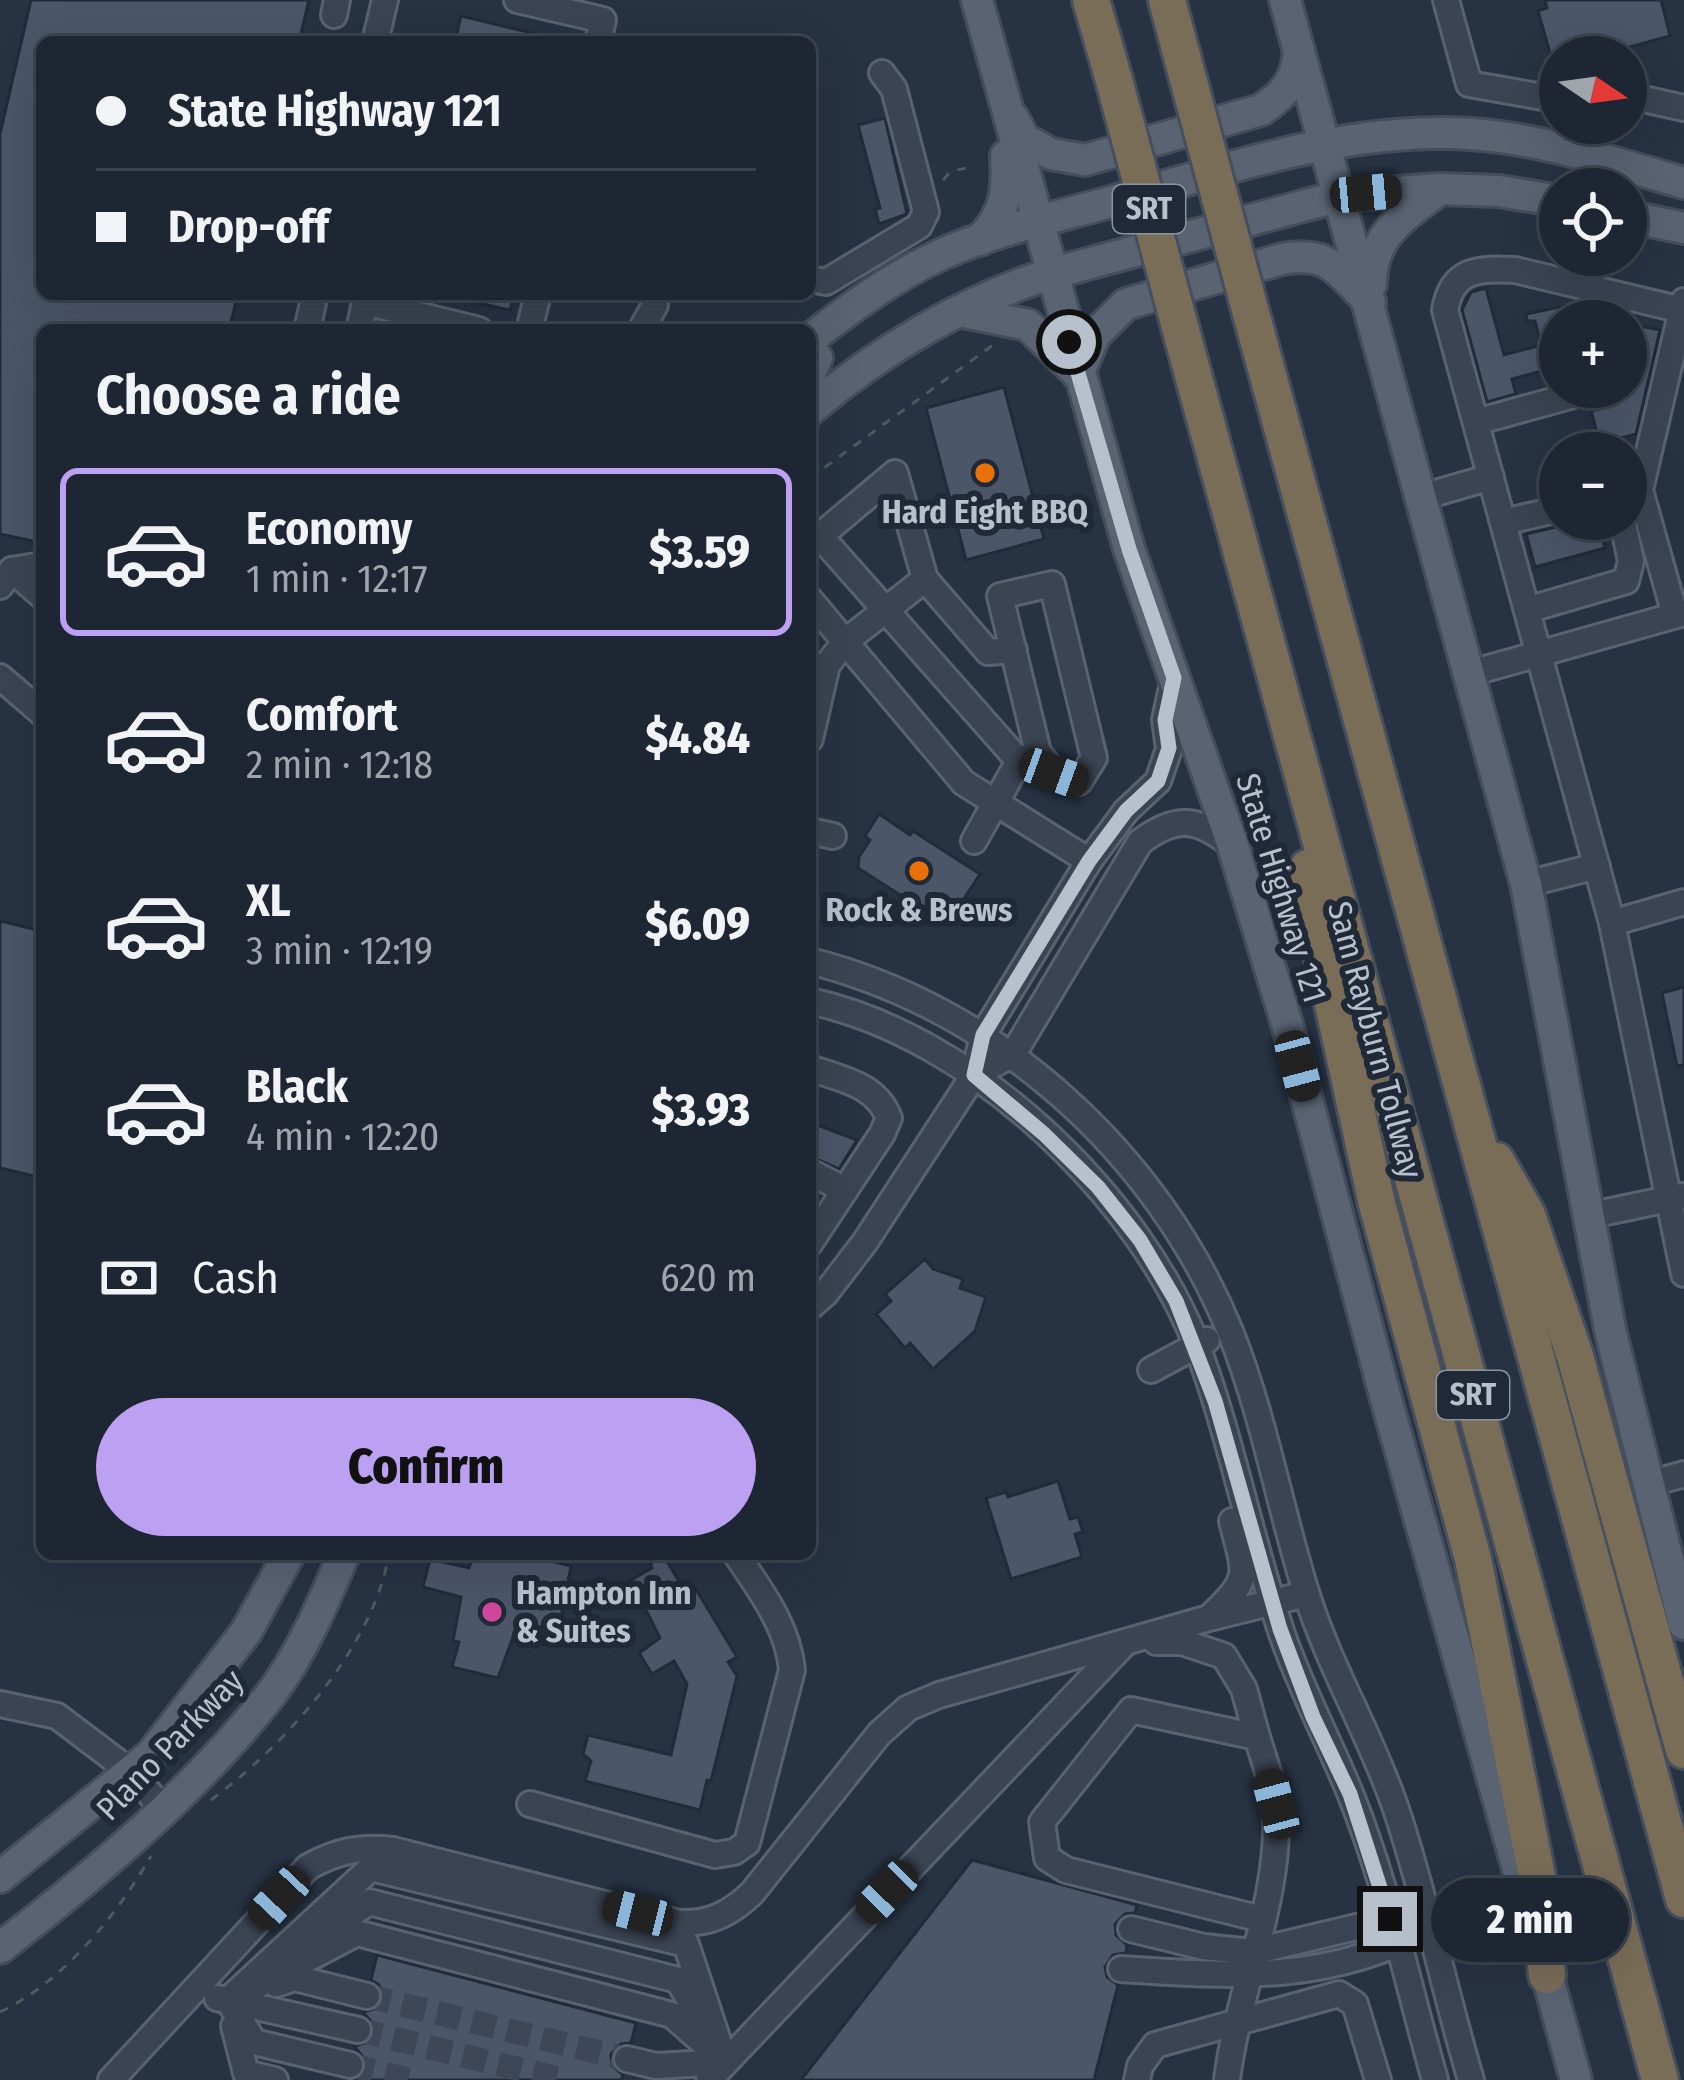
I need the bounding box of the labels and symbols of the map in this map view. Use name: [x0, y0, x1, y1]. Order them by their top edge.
north arrow: [1539, 36, 1647, 144]
car: [1329, 172, 1403, 214]
road number: SRT: [1113, 185, 1185, 233]
route start: [1042, 315, 1096, 369]
marker: Hard Eight BBQ: [972, 460, 998, 486]
place label: Hard Eight BBQ: [882, 492, 1089, 532]
car: [1014, 744, 1094, 802]
street label: State Highway 121: [1227, 769, 1335, 1007]
marker: Rock & Brews: [906, 858, 932, 884]
place label: Rock & Brews: [826, 890, 1012, 930]
street label: Sam Rayburn Tollway: [1319, 897, 1431, 1183]
car: [1271, 1027, 1325, 1105]
road number: SRT: [1437, 1371, 1509, 1419]
place label: Hampton Inn & Suites: [516, 1573, 692, 1651]
marker: Hampton Inn & Suites: [479, 1599, 505, 1625]
street label: Plano Parkway: [88, 1661, 252, 1829]
car: [1249, 1765, 1303, 1843]
car: [849, 1854, 925, 1930]
car: [241, 1859, 317, 1937]
callout: 2 min: [1432, 1877, 1630, 1961]
car: [599, 1887, 677, 1939]
route end: [1363, 1892, 1417, 1946]

